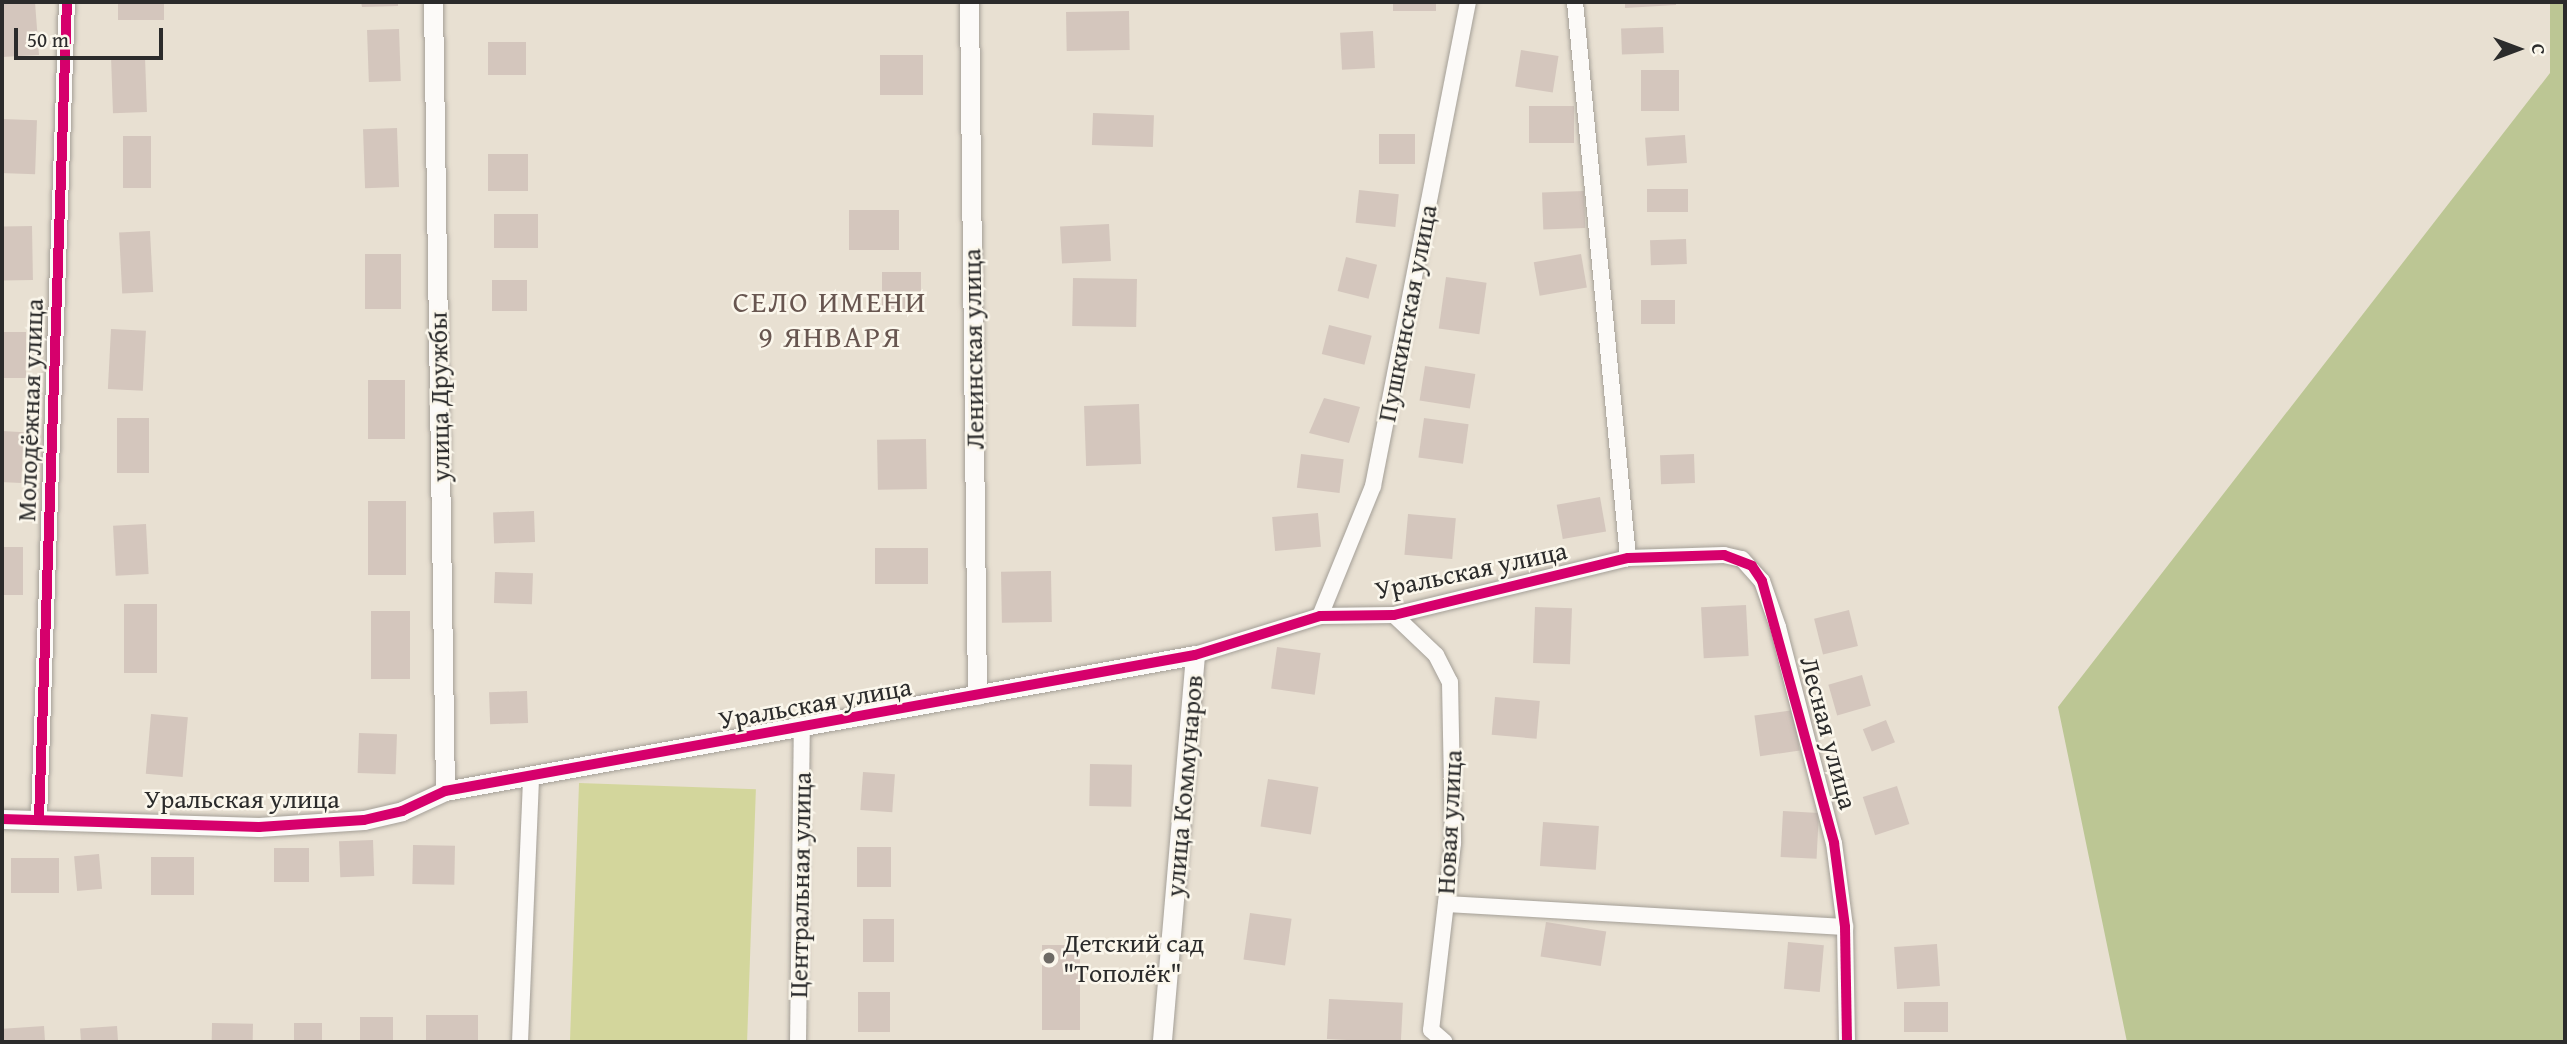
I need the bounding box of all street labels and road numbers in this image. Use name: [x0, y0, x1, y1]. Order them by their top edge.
street label: Пушкинская улица: [1371, 202, 1443, 424]
street label: Ленинская улица: [956, 248, 990, 450]
street label: Молодёжная улица: [11, 298, 49, 522]
street label: улица Дружбы: [422, 312, 456, 482]
street label: Уральская улица: [1372, 534, 1570, 606]
street label: Лесная улица: [1794, 653, 1864, 813]
street label: Уральская улица: [716, 671, 914, 735]
street label: улица Коммунаров: [1159, 674, 1209, 898]
street label: Новая улица: [1430, 749, 1468, 895]
street label: Центральная улица: [782, 772, 818, 998]
street label: Уральская улица: [144, 783, 340, 815]

